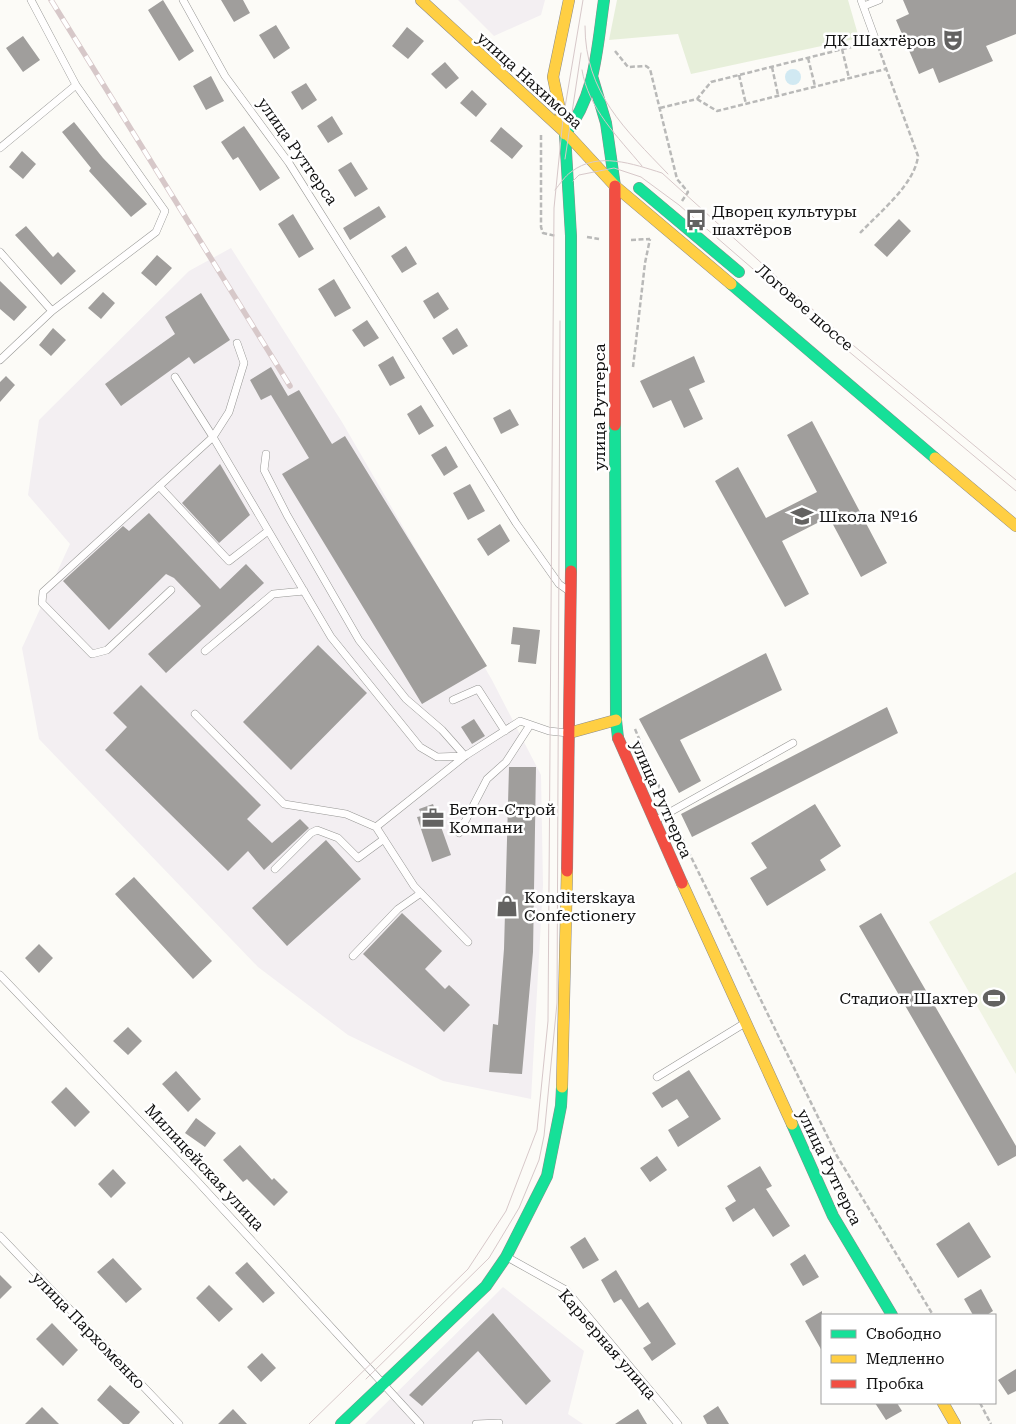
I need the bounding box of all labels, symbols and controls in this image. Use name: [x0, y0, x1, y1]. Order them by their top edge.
theatre icon: ДК Шахтёров: [940, 27, 966, 53]
street label: улица Нахимова: [473, 28, 587, 133]
place label: ДК Шахтёров: [824, 31, 936, 50]
street label: улица Рутгерса: [253, 94, 342, 209]
place label: Дворец культуры шахтёров: [712, 202, 857, 239]
bus stop icon: Дворец культуры шахтёров: [683, 207, 709, 233]
street label: Логовое шоссе: [752, 260, 857, 355]
street label: улица Рутгерса: [590, 343, 609, 470]
school or university icon: Школа №16: [789, 503, 815, 529]
place label: Школа №16: [819, 507, 918, 526]
street label: улица Рутгерса: [627, 737, 696, 861]
place label: Бетон-Строй Компани: [449, 800, 556, 837]
office icon: Бетон-Строй Компани: [420, 805, 446, 831]
place label: Konditerskaya Confectionery: [524, 888, 637, 925]
shop icon: Konditerskaya Confectionery: [494, 893, 520, 919]
sports icon: Стадион Шахтер: [981, 985, 1007, 1011]
place label: Стадион Шахтер: [839, 989, 978, 1008]
street label: Милицейская улица: [141, 1100, 268, 1235]
street label: улица Рутгерса: [793, 1106, 866, 1229]
street label: улица Пархоменко: [28, 1268, 150, 1393]
street label: Карьерная улица: [555, 1285, 661, 1403]
legend: [821, 1314, 996, 1404]
text: Свободно: [866, 1325, 941, 1343]
text: Медленно: [866, 1350, 945, 1368]
text: Пробка: [866, 1375, 924, 1393]

